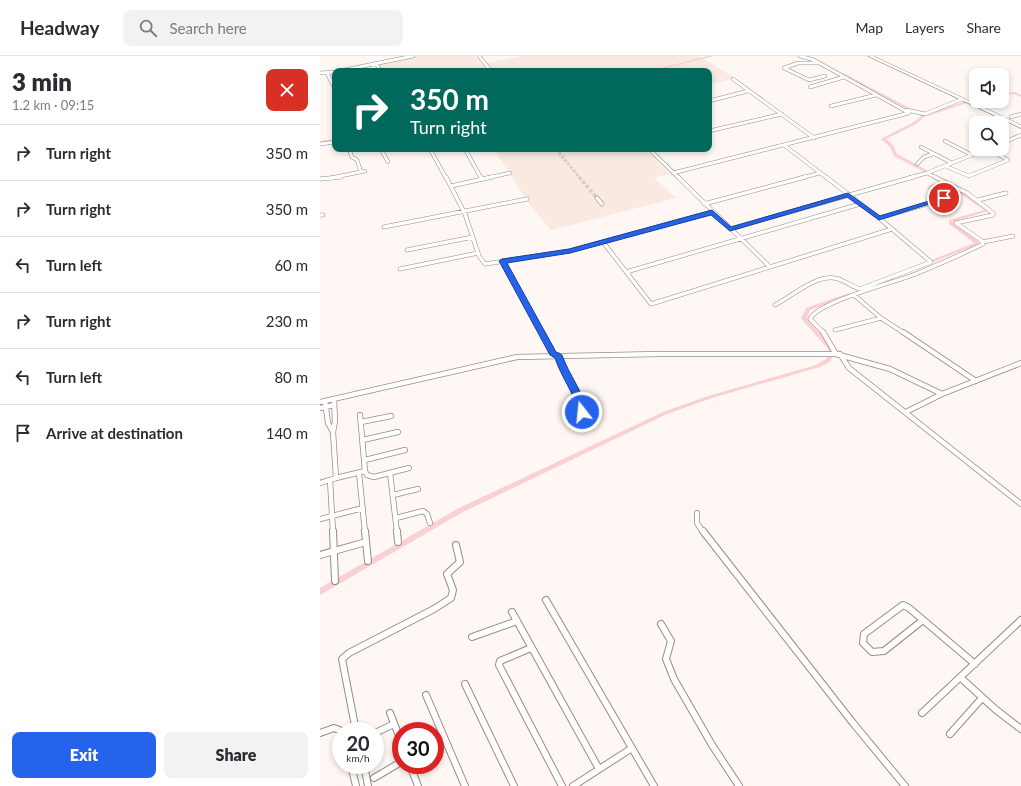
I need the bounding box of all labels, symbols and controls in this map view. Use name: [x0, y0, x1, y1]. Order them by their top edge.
search box: [123, 10, 403, 46]
text: Headway: [20, 16, 99, 39]
icon: search: [137, 17, 159, 39]
text: Search here: [169, 19, 247, 37]
text: Map: [855, 19, 883, 36]
text: Layers: [905, 19, 945, 36]
text: Share: [967, 19, 1001, 36]
text: 3 min: [12, 67, 72, 96]
map controls: [969, 68, 1009, 156]
button: sound: [969, 68, 1009, 108]
button: close: [266, 69, 308, 111]
text: 350 m: [410, 82, 489, 116]
icon: right: [344, 84, 396, 136]
text: 1.2 km · 09:15: [12, 97, 94, 113]
text: Turn right: [410, 116, 487, 138]
button: search: [969, 116, 1009, 156]
icon: right: [12, 142, 34, 164]
text: Turn right: [46, 144, 111, 162]
text: 350 m: [266, 144, 308, 162]
pin: [927, 181, 961, 215]
icon: arrive: [933, 187, 955, 209]
icon: right: [12, 198, 34, 220]
text: Turn right: [46, 200, 111, 218]
text: 350 m: [266, 200, 308, 218]
icon: left: [12, 254, 34, 276]
text: Turn left: [46, 256, 102, 274]
text: 60 m: [274, 256, 308, 274]
icon: right: [12, 310, 34, 332]
text: Turn right: [46, 312, 111, 330]
text: 230 m: [266, 312, 308, 330]
icon: left: [12, 366, 34, 388]
text: Turn left: [46, 368, 102, 386]
text: 80 m: [274, 368, 308, 386]
position arrow: [561, 391, 603, 433]
icon: arrive: [12, 422, 34, 444]
text: Arrive at destination: [46, 424, 183, 442]
text: 140 m: [266, 424, 308, 442]
speed limit sign: 30: [392, 722, 444, 774]
text: 20: [346, 731, 370, 755]
button: Exit: [12, 732, 156, 778]
button: Share: [164, 732, 308, 778]
text: km/h: [346, 752, 370, 764]

